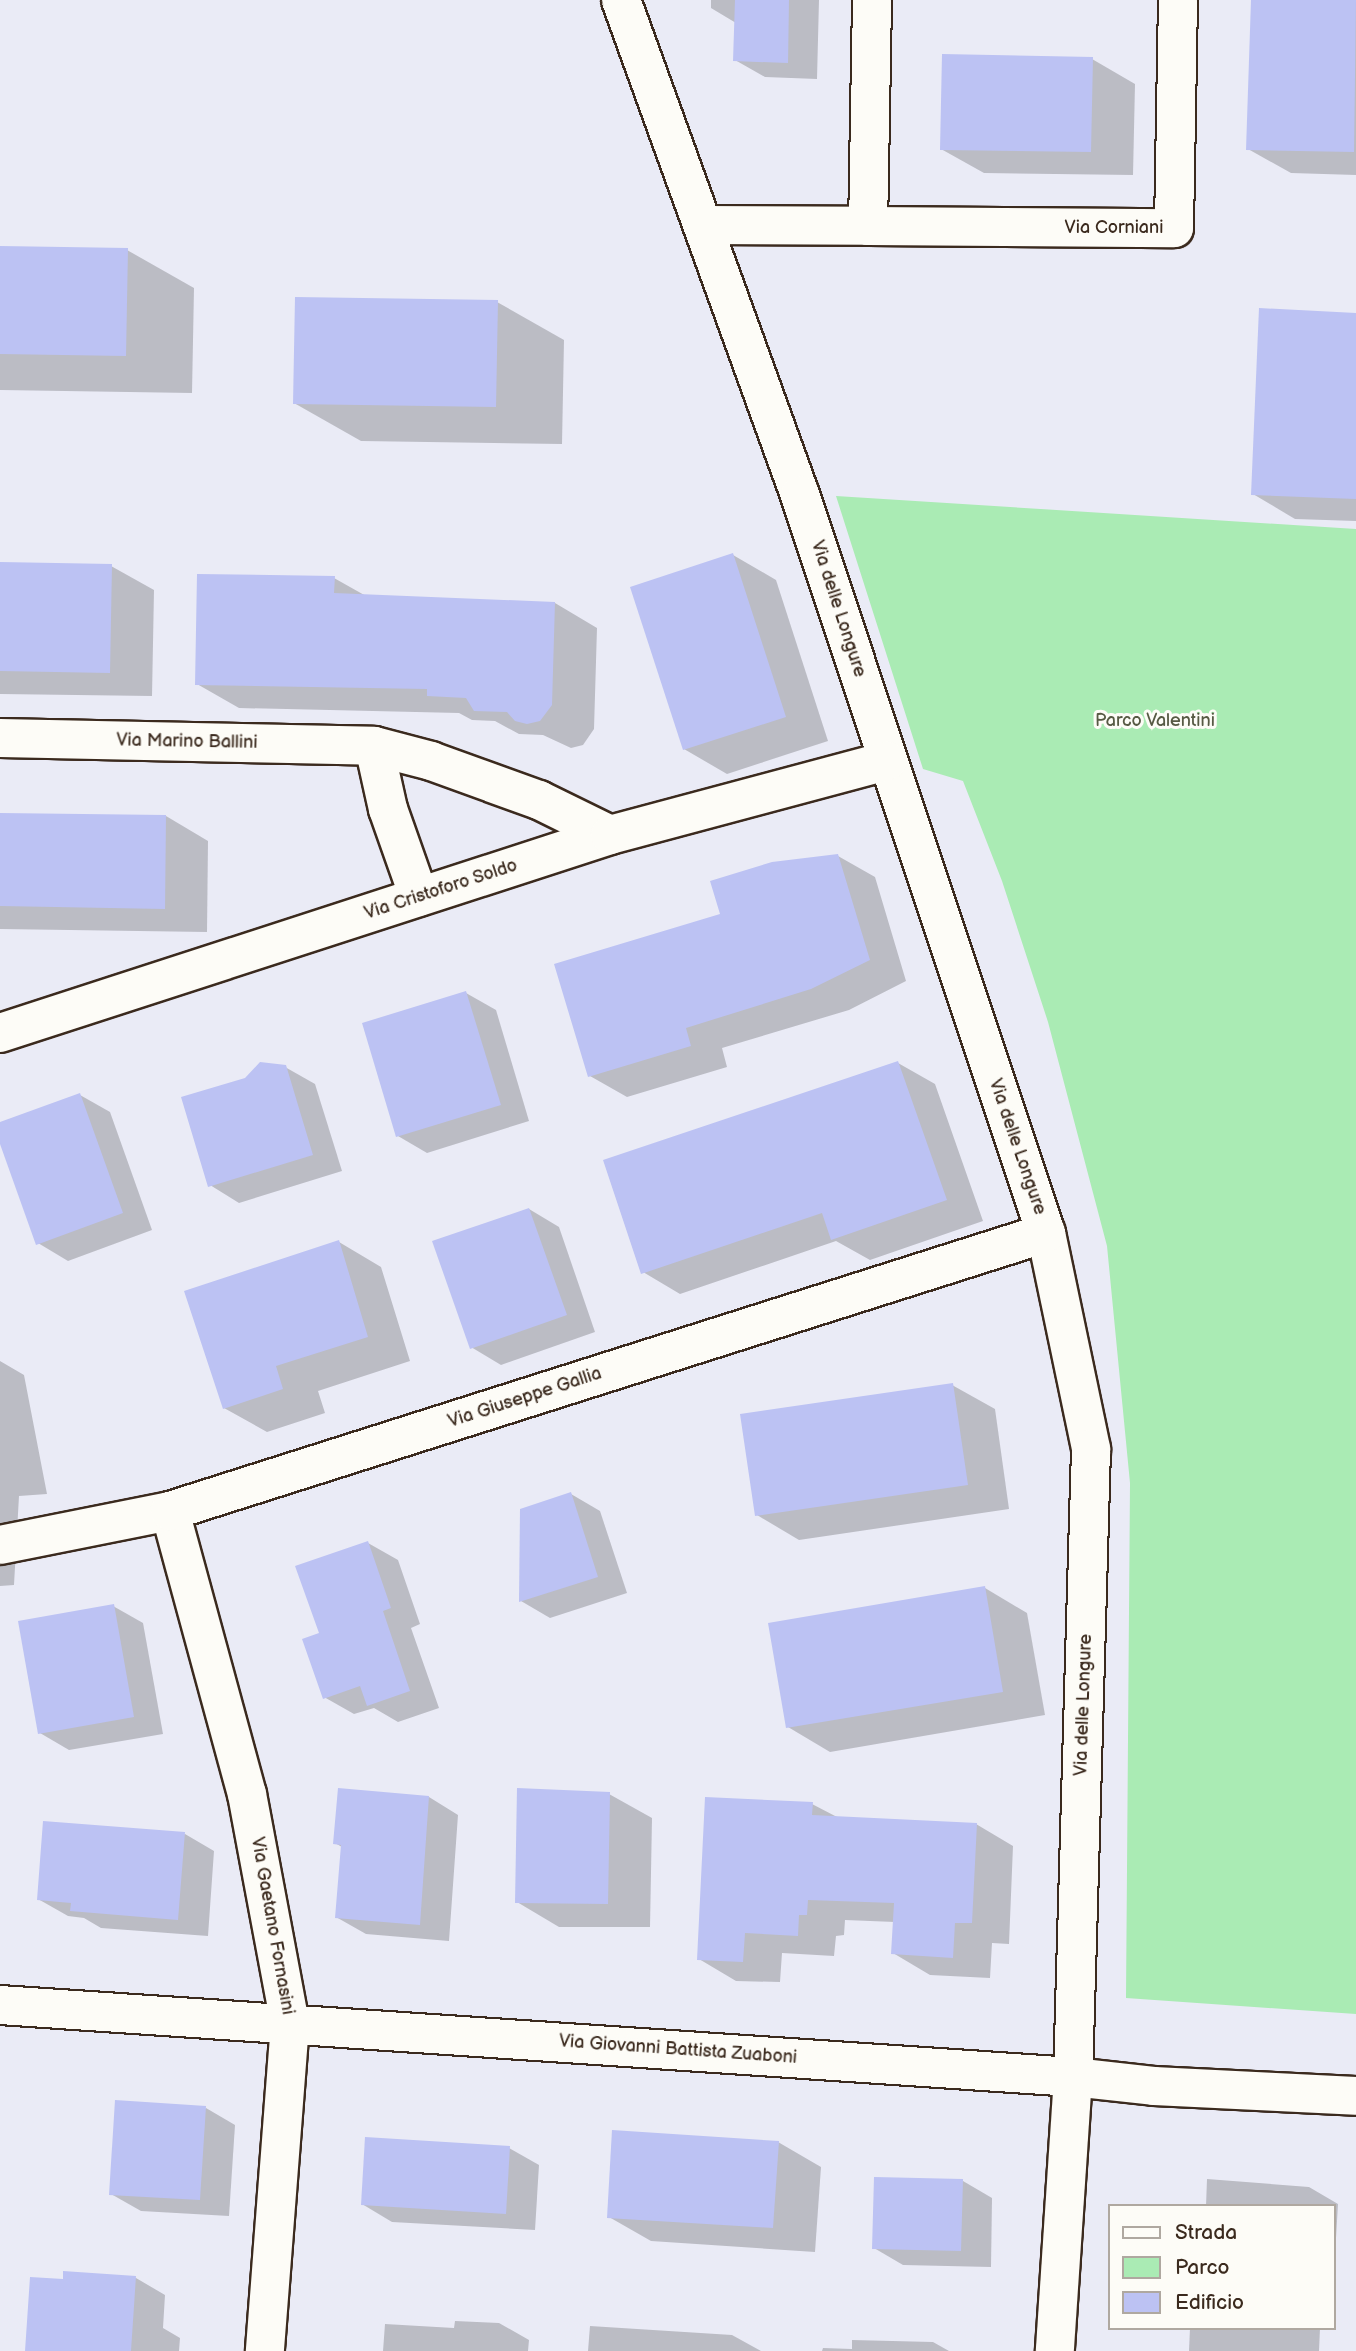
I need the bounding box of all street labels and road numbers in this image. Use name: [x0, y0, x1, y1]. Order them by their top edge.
street label: Via Corniani: [1065, 217, 1163, 239]
street label: Via delle Longure: [806, 538, 870, 680]
street label: Via Marino Ballini: [116, 730, 258, 754]
street label: Via Cristoforo Soldo: [362, 855, 520, 925]
street label: Via delle Longure: [984, 1076, 1050, 1218]
street label: Via Giuseppe Gallia: [445, 1363, 605, 1433]
street label: Via delle Longure: [1071, 1634, 1097, 1776]
street label: Via Gaetano Fornasini: [246, 1836, 298, 2016]
street label: Via Giovanni Battista Zuaboni: [558, 2031, 798, 2069]

